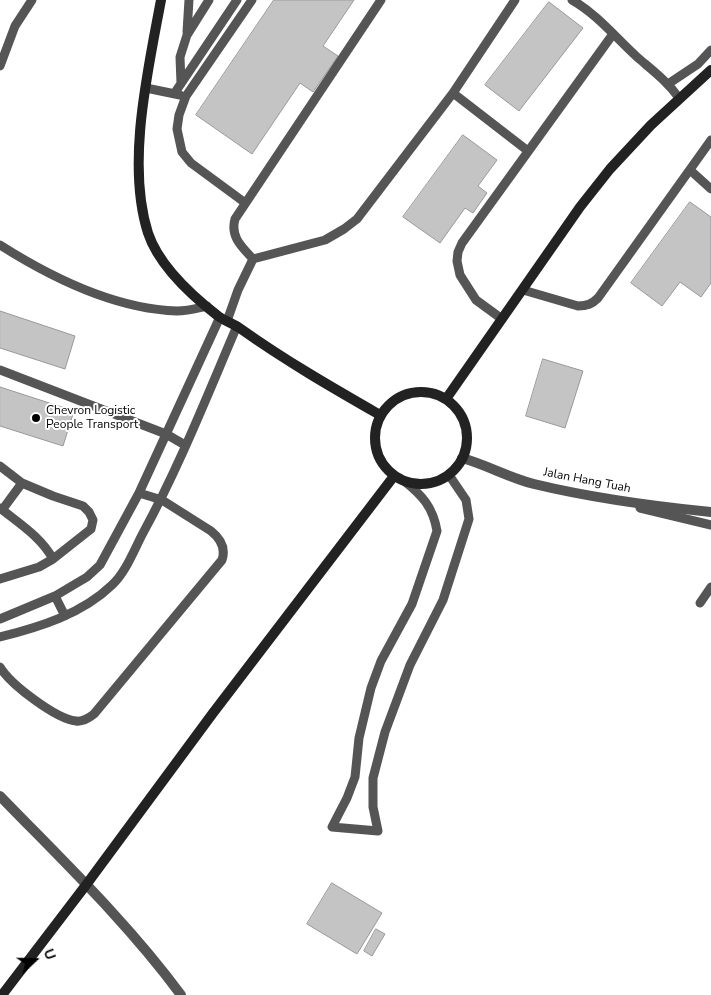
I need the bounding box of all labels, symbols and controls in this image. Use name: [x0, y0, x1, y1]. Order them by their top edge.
place label: Chevron Logistic People Transport: [46, 404, 138, 432]
marker: Chevron Logistic People Transport: [30, 412, 42, 424]
street label: Jalan Hang Tuah: [542, 465, 632, 497]
north arrow: [10, 935, 60, 985]
text: U: [39, 946, 60, 963]

